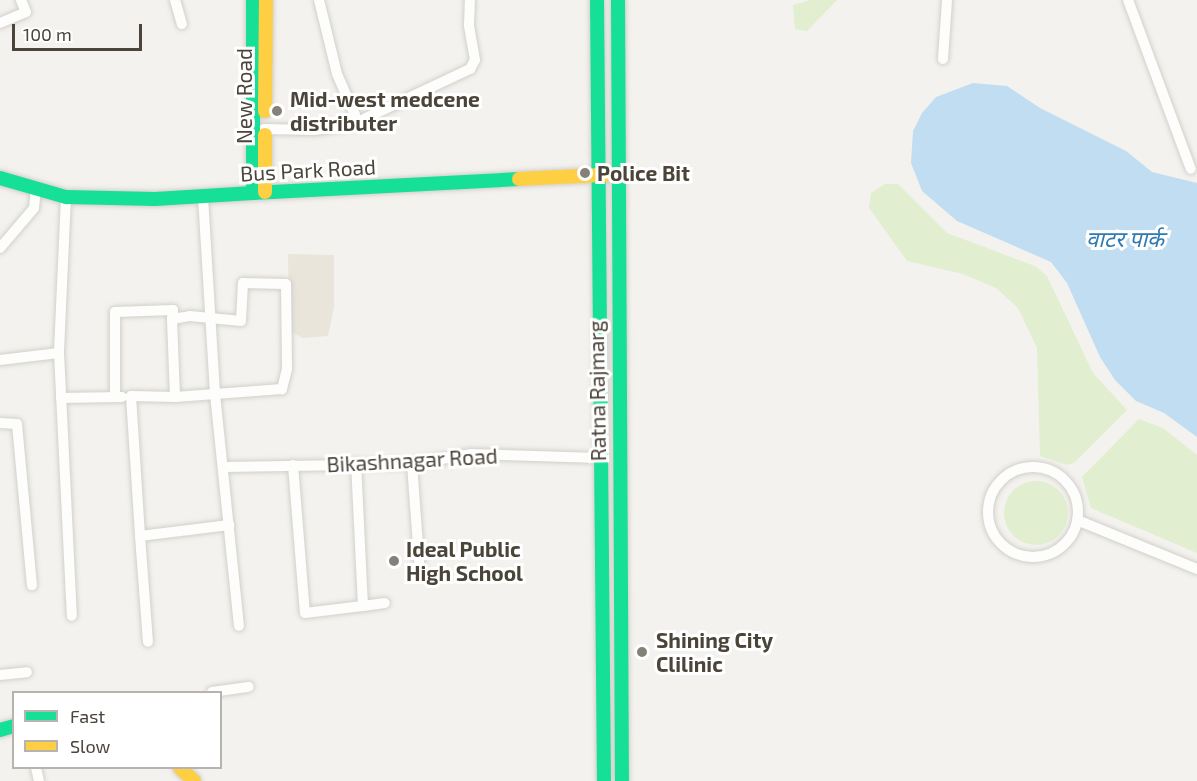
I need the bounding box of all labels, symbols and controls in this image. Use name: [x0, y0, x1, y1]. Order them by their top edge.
scale bar: [15, 12, 146, 50]
text: 100 m: [23, 23, 72, 45]
street label: New Road: [231, 48, 257, 144]
place label: Mid-west medcene distributer: [290, 86, 480, 136]
marker: Mid-west medcene distributer: [268, 102, 286, 120]
street label: Bus Park Road: [239, 154, 377, 186]
place label: Police Bit: [597, 160, 690, 186]
marker: Police Bit: [578, 166, 592, 180]
water label: वाटर पार्क: [1086, 226, 1164, 252]
street label: Ratna Rajmarg: [583, 320, 611, 462]
street label: Bikashnagar Road: [326, 443, 498, 477]
place label: Ideal Public High School: [406, 536, 523, 586]
marker: Ideal Public High School: [387, 554, 401, 568]
place label: Shining City Clilinic: [656, 627, 773, 677]
marker: Shining City Clilinic: [633, 643, 651, 661]
legend: [12, 691, 222, 769]
text: Fast: [70, 705, 105, 727]
text: Slow: [70, 735, 110, 757]

